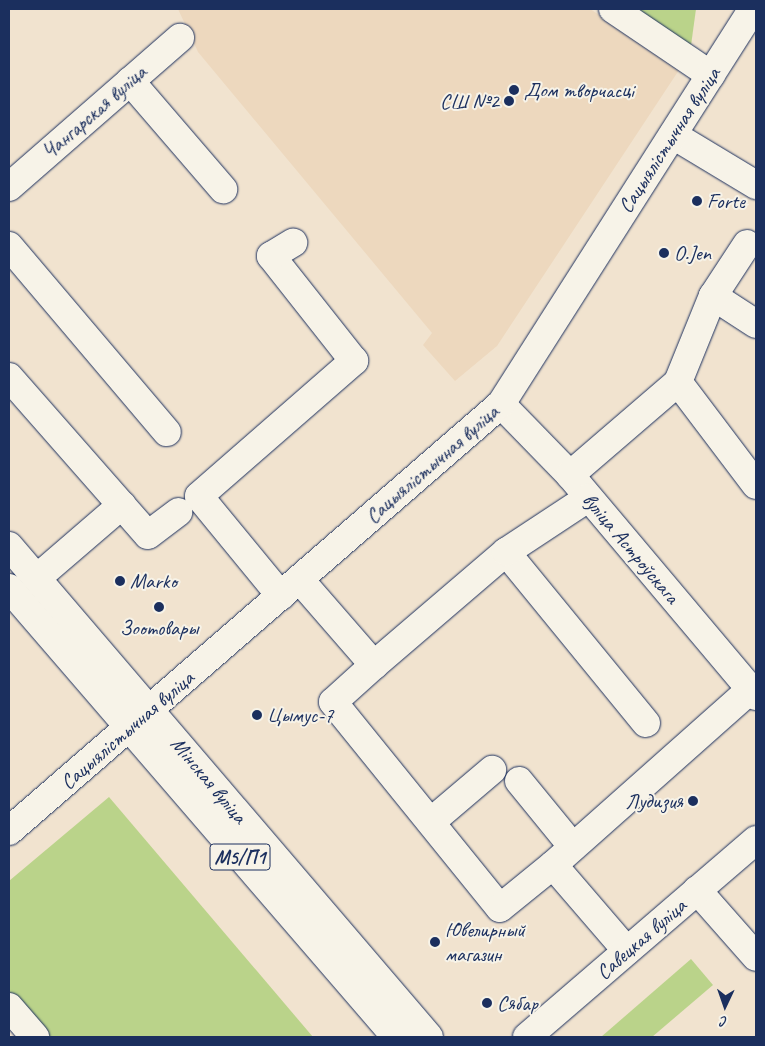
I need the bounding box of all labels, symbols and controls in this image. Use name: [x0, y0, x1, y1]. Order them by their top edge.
street label: Чангарская вуліца: [37, 60, 151, 164]
street label: Сацыялістычная вуліца: [613, 63, 725, 217]
place label: Дом творчасці: [524, 77, 630, 103]
marker: Дом творчасці: [508, 84, 520, 96]
place label: СШ №2: [440, 88, 499, 114]
marker: СШ №2: [503, 95, 515, 107]
place label: Forte: [707, 188, 745, 214]
marker: Forte: [691, 195, 703, 207]
place label: O.Jen: [674, 240, 711, 266]
marker: O.Jen: [658, 247, 670, 259]
street label: Сацыялістычная вуліца: [361, 400, 503, 528]
street label: вуліца Астроўскага: [577, 487, 685, 609]
place label: Marko: [130, 568, 177, 594]
marker: Marko: [114, 575, 126, 587]
marker: Зоотовары: [153, 601, 165, 613]
place label: Зоотовары: [120, 615, 198, 641]
street label: Сацыялістычная вуліца: [56, 666, 198, 794]
place label: Цымус-7: [267, 702, 334, 728]
marker: Цымус-7: [251, 709, 263, 721]
street label: Мінская вуліца: [166, 732, 252, 828]
place label: Лудизия: [625, 788, 683, 814]
marker: Лудизия: [687, 795, 699, 807]
road number: М5/П1: [209, 840, 271, 874]
street label: Савецкая вуліца: [591, 893, 691, 985]
place label: Ювелирный магазин: [445, 917, 525, 967]
marker: Ювелирный магазин: [429, 936, 441, 948]
north arrow: [700, 981, 750, 1031]
place label: Сябар: [497, 990, 538, 1016]
marker: Сябар: [481, 997, 493, 1009]
text: С: [720, 1013, 728, 1030]

